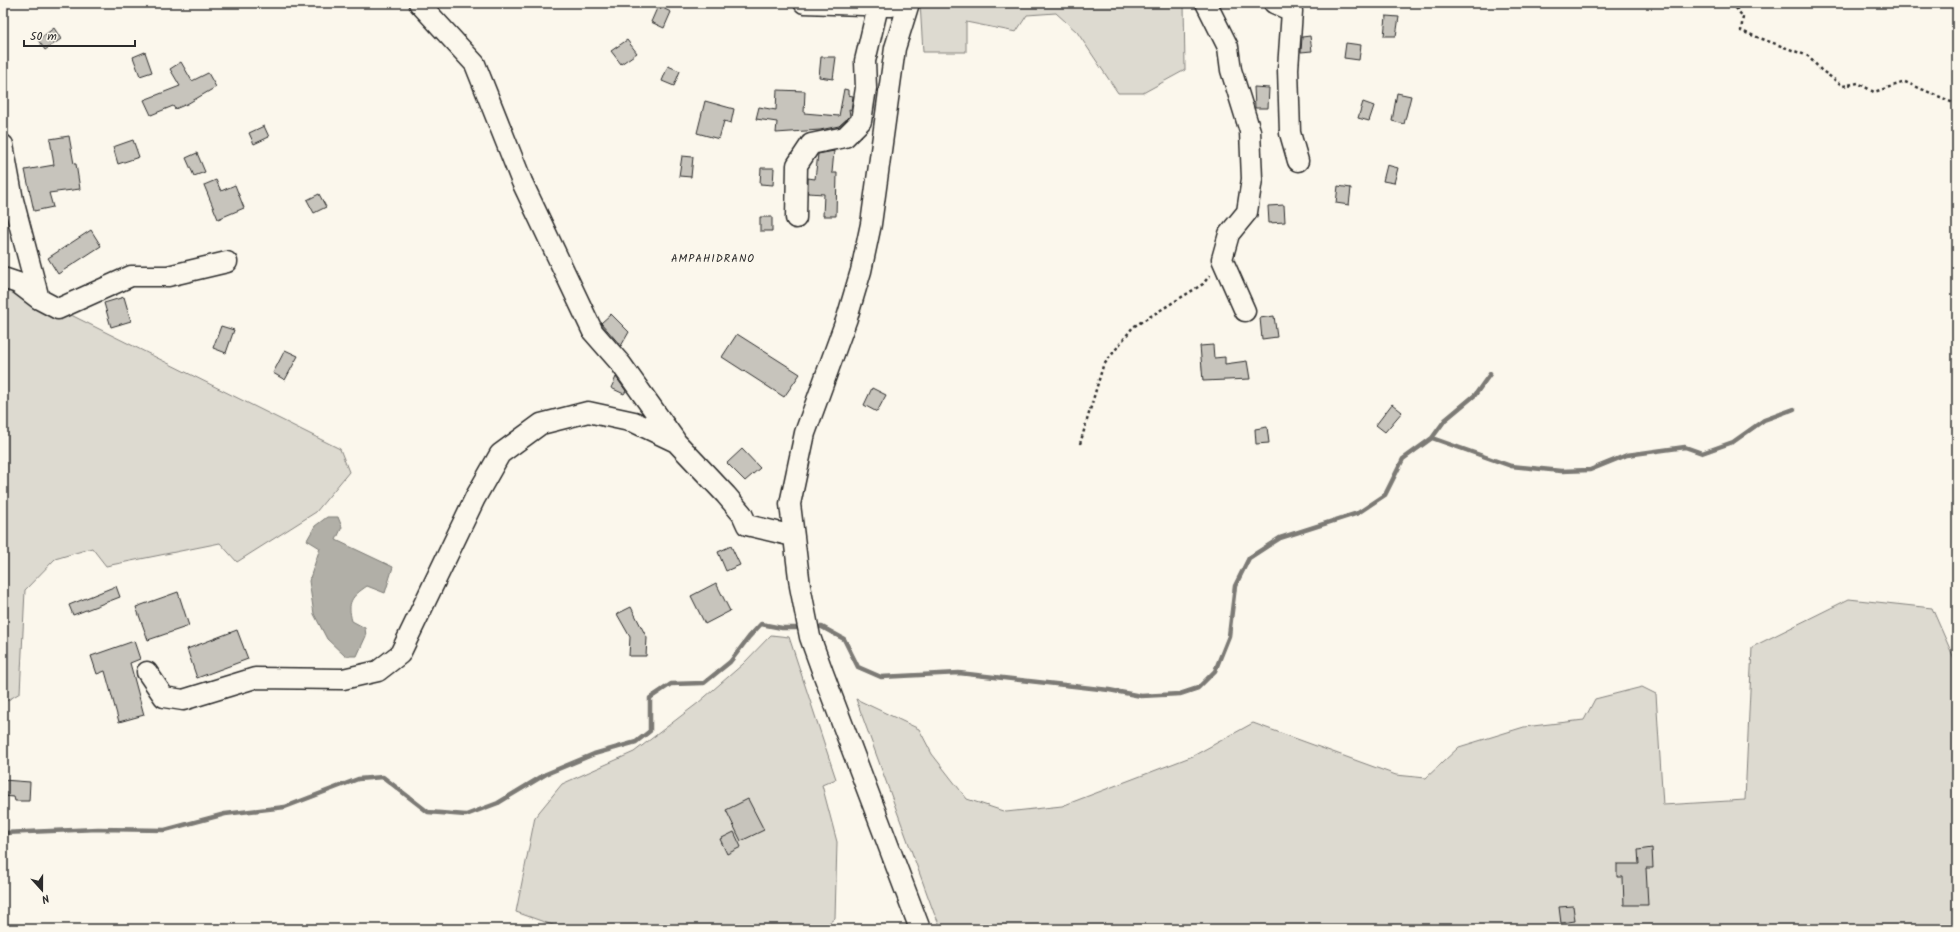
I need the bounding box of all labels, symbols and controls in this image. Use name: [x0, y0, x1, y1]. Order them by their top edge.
scale bar: [24, 22, 135, 48]
text: 50 m: [30, 27, 57, 46]
district label: AMPAHIDRANO: [671, 250, 755, 268]
north arrow: [22, 870, 62, 910]
text: N: [39, 889, 52, 908]

